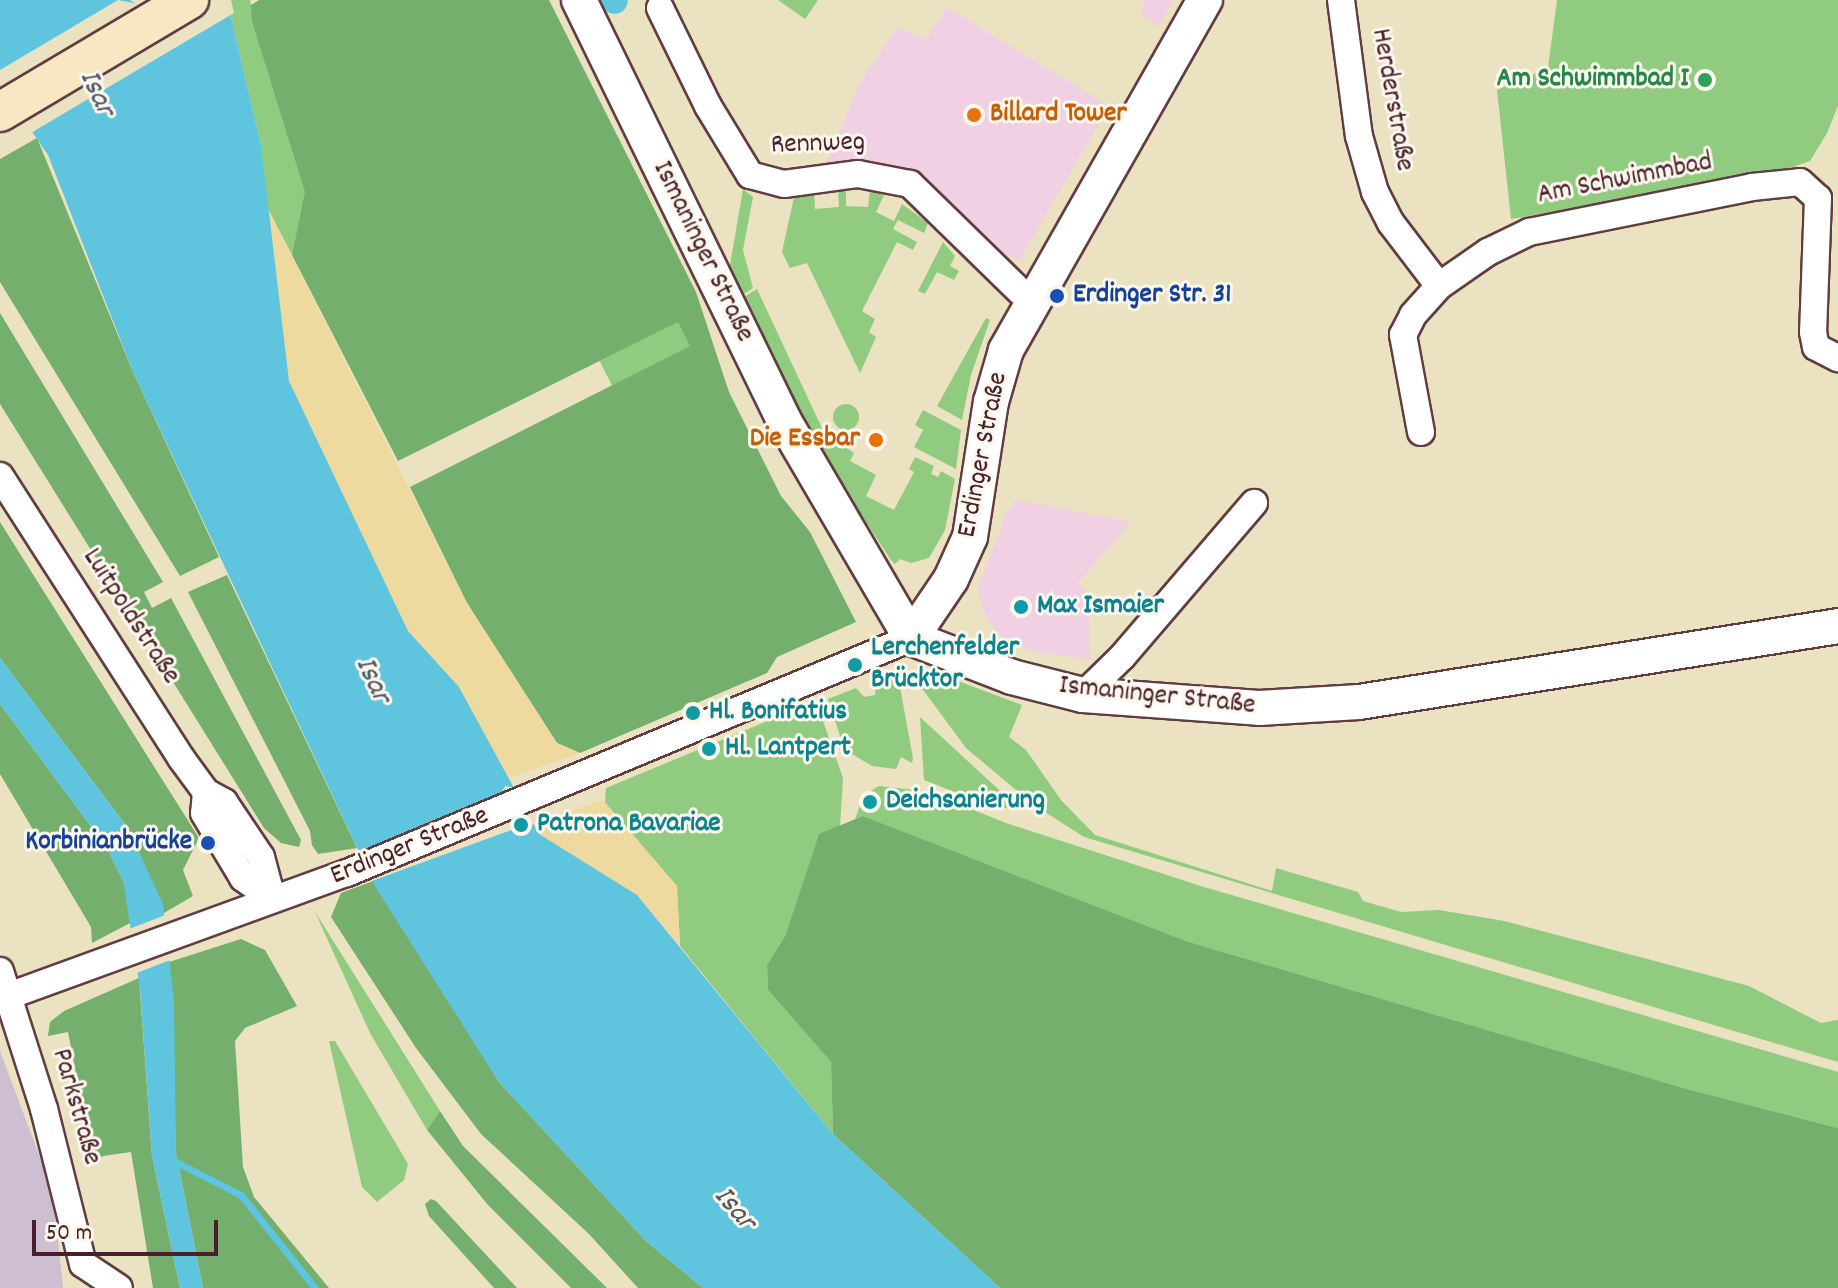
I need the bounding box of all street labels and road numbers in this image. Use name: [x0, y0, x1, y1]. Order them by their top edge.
street label: Herderstraße: [1362, 26, 1420, 174]
street label: Rennweg: [770, 127, 866, 163]
street label: Am Schwimmbad: [1535, 147, 1715, 213]
street label: Ismaninger Straße: [644, 156, 760, 348]
street label: Erdinger Straße: [952, 370, 1016, 540]
street label: Luitpoldstraße: [74, 543, 186, 691]
street label: Ismaninger Straße: [1057, 670, 1257, 724]
street label: Erdinger Straße: [326, 800, 494, 894]
street label: Parkstraße: [42, 1045, 108, 1169]

